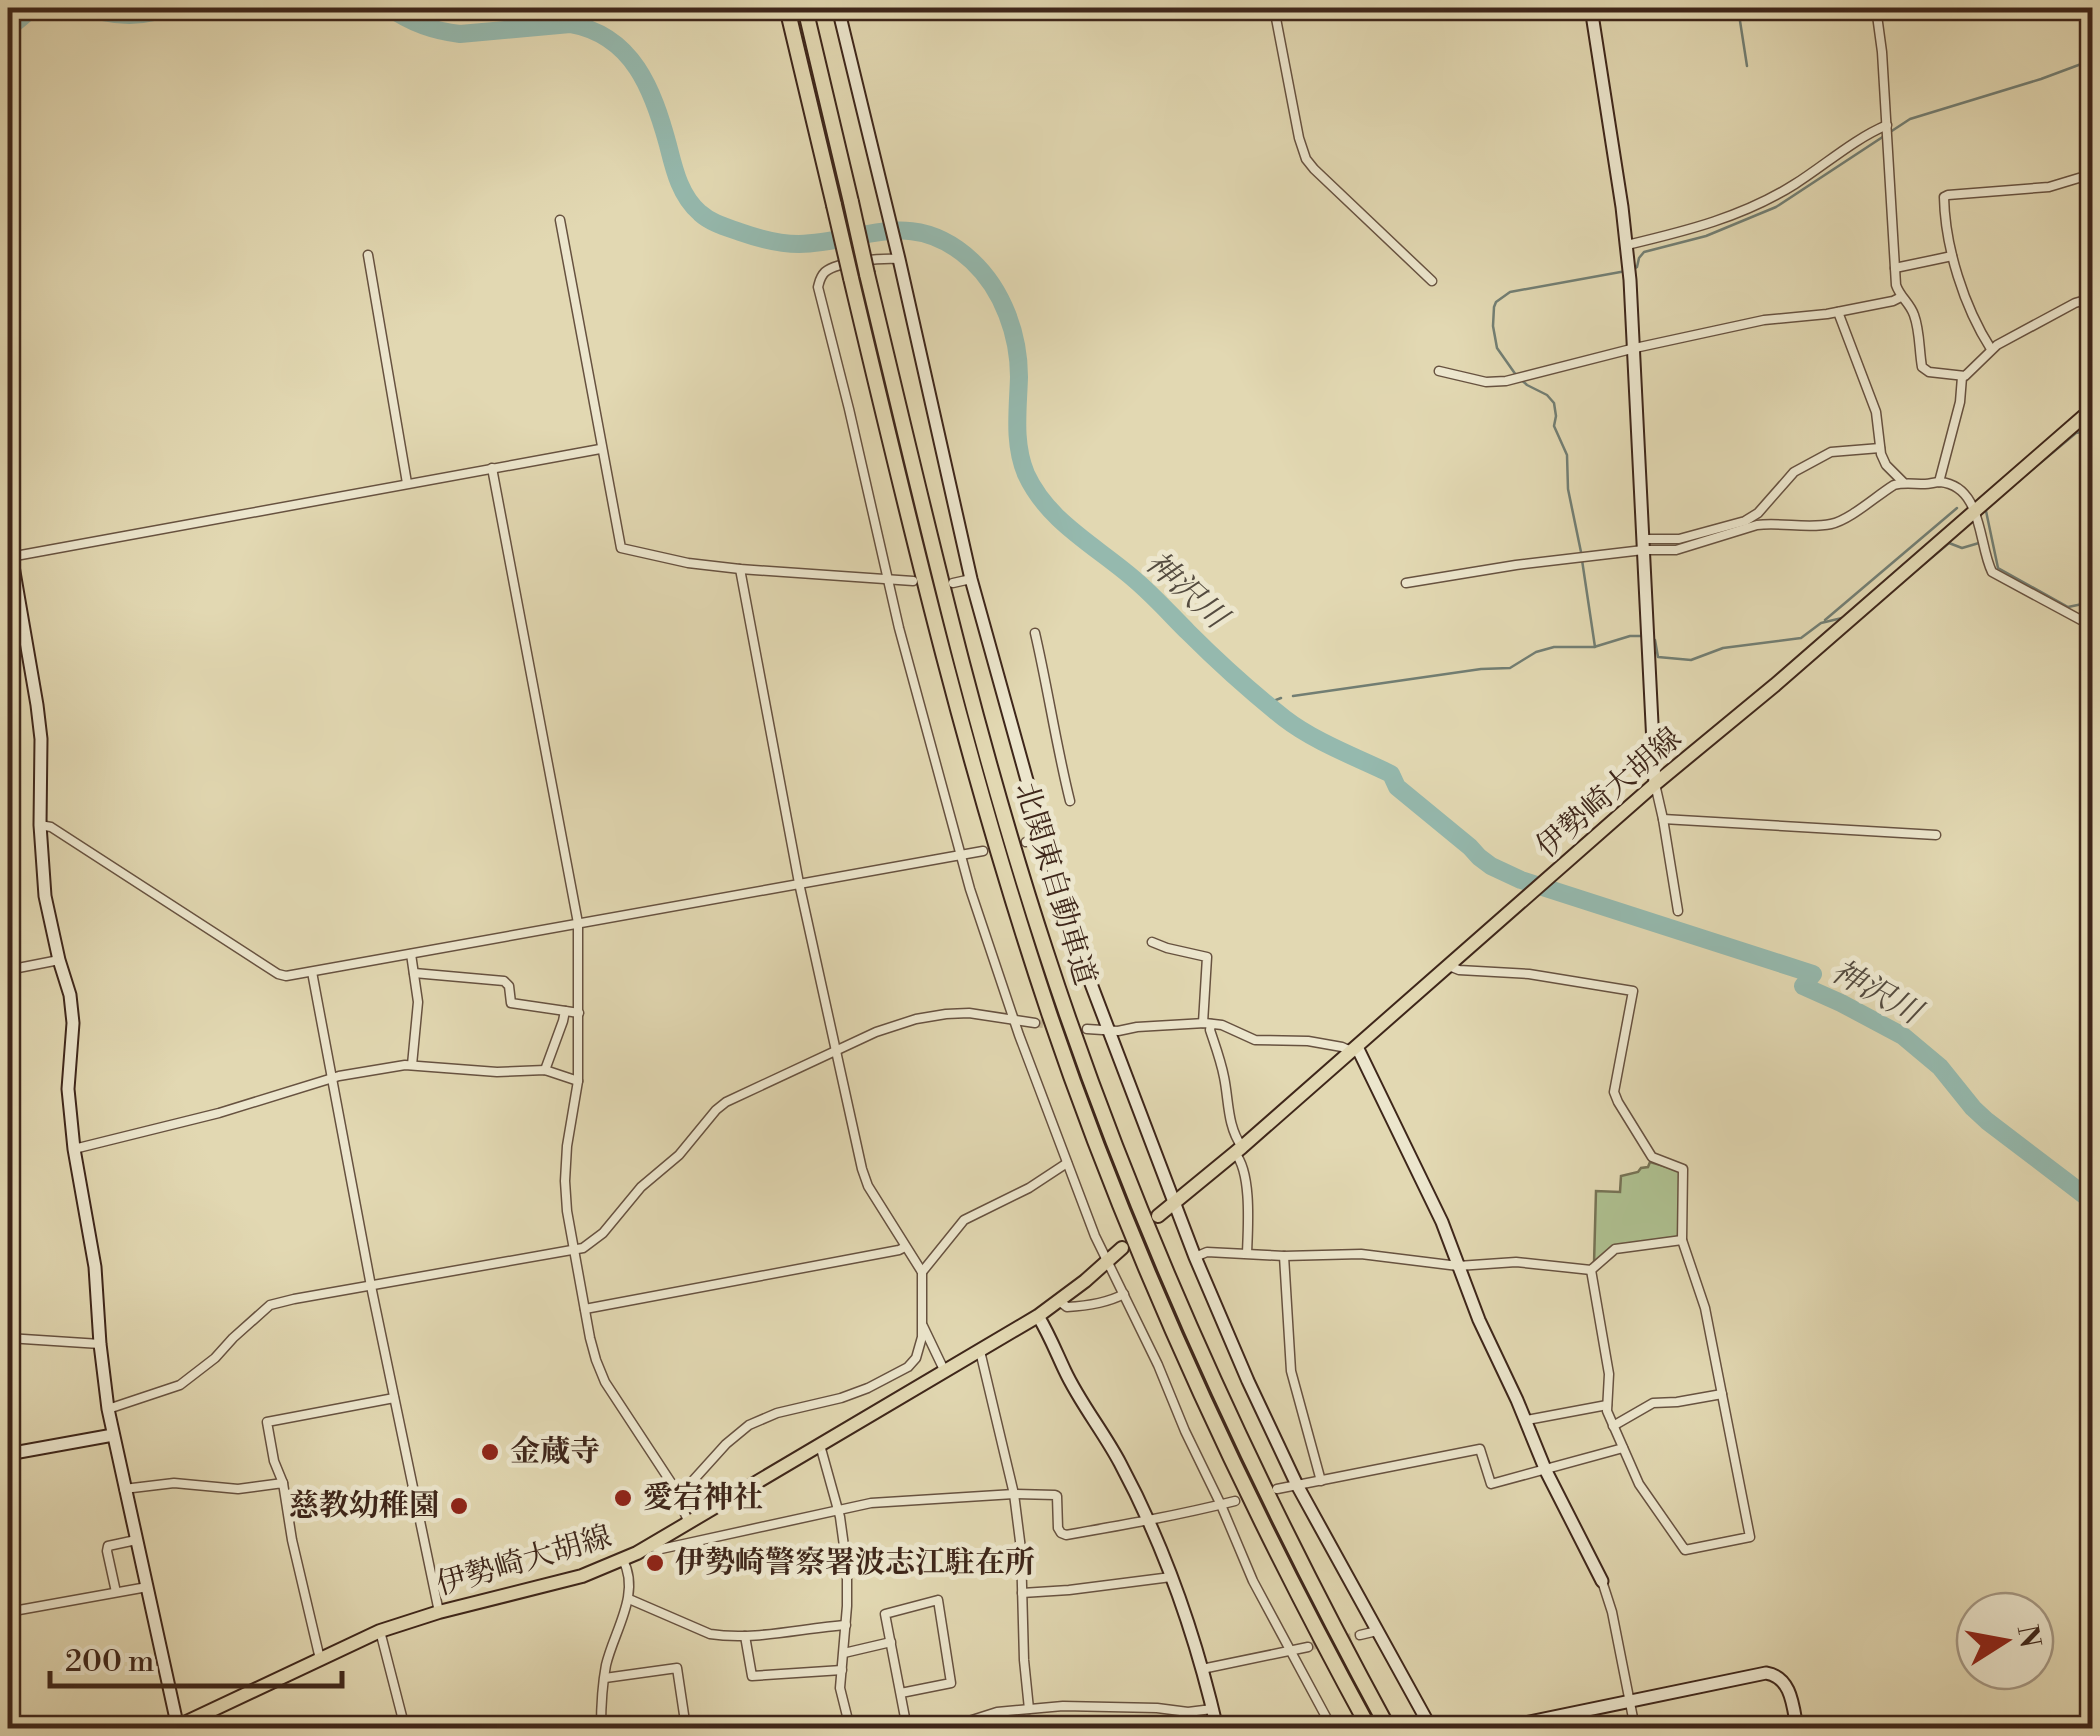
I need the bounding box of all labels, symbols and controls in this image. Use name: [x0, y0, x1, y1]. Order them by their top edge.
water label: 神沢川: [1137, 543, 1237, 639]
street label: 伊勢崎大胡線: [1529, 720, 1689, 866]
street label: 北関東自動車道: [1006, 778, 1104, 990]
water label: 神沢川: [1824, 951, 1930, 1034]
place label: 金蔵寺: [510, 1433, 600, 1471]
marker: 金蔵寺: [479, 1441, 501, 1463]
place label: 愛宕神社: [643, 1479, 763, 1517]
place label: 慈教幼稚園: [289, 1487, 439, 1525]
marker: 愛宕神社: [612, 1487, 634, 1509]
marker: 慈教幼稚園: [448, 1495, 470, 1517]
street label: 伊勢崎大胡線: [432, 1518, 616, 1604]
place label: 伊勢崎警察署波志江駐在所: [675, 1544, 1035, 1582]
marker: 伊勢崎警察署波志江駐在所: [644, 1552, 666, 1574]
north arrow: [1955, 1591, 2055, 1691]
text: N: [2009, 1622, 2047, 1651]
scale bar: [50, 1626, 342, 1688]
text: 200 m: [65, 1643, 154, 1681]

